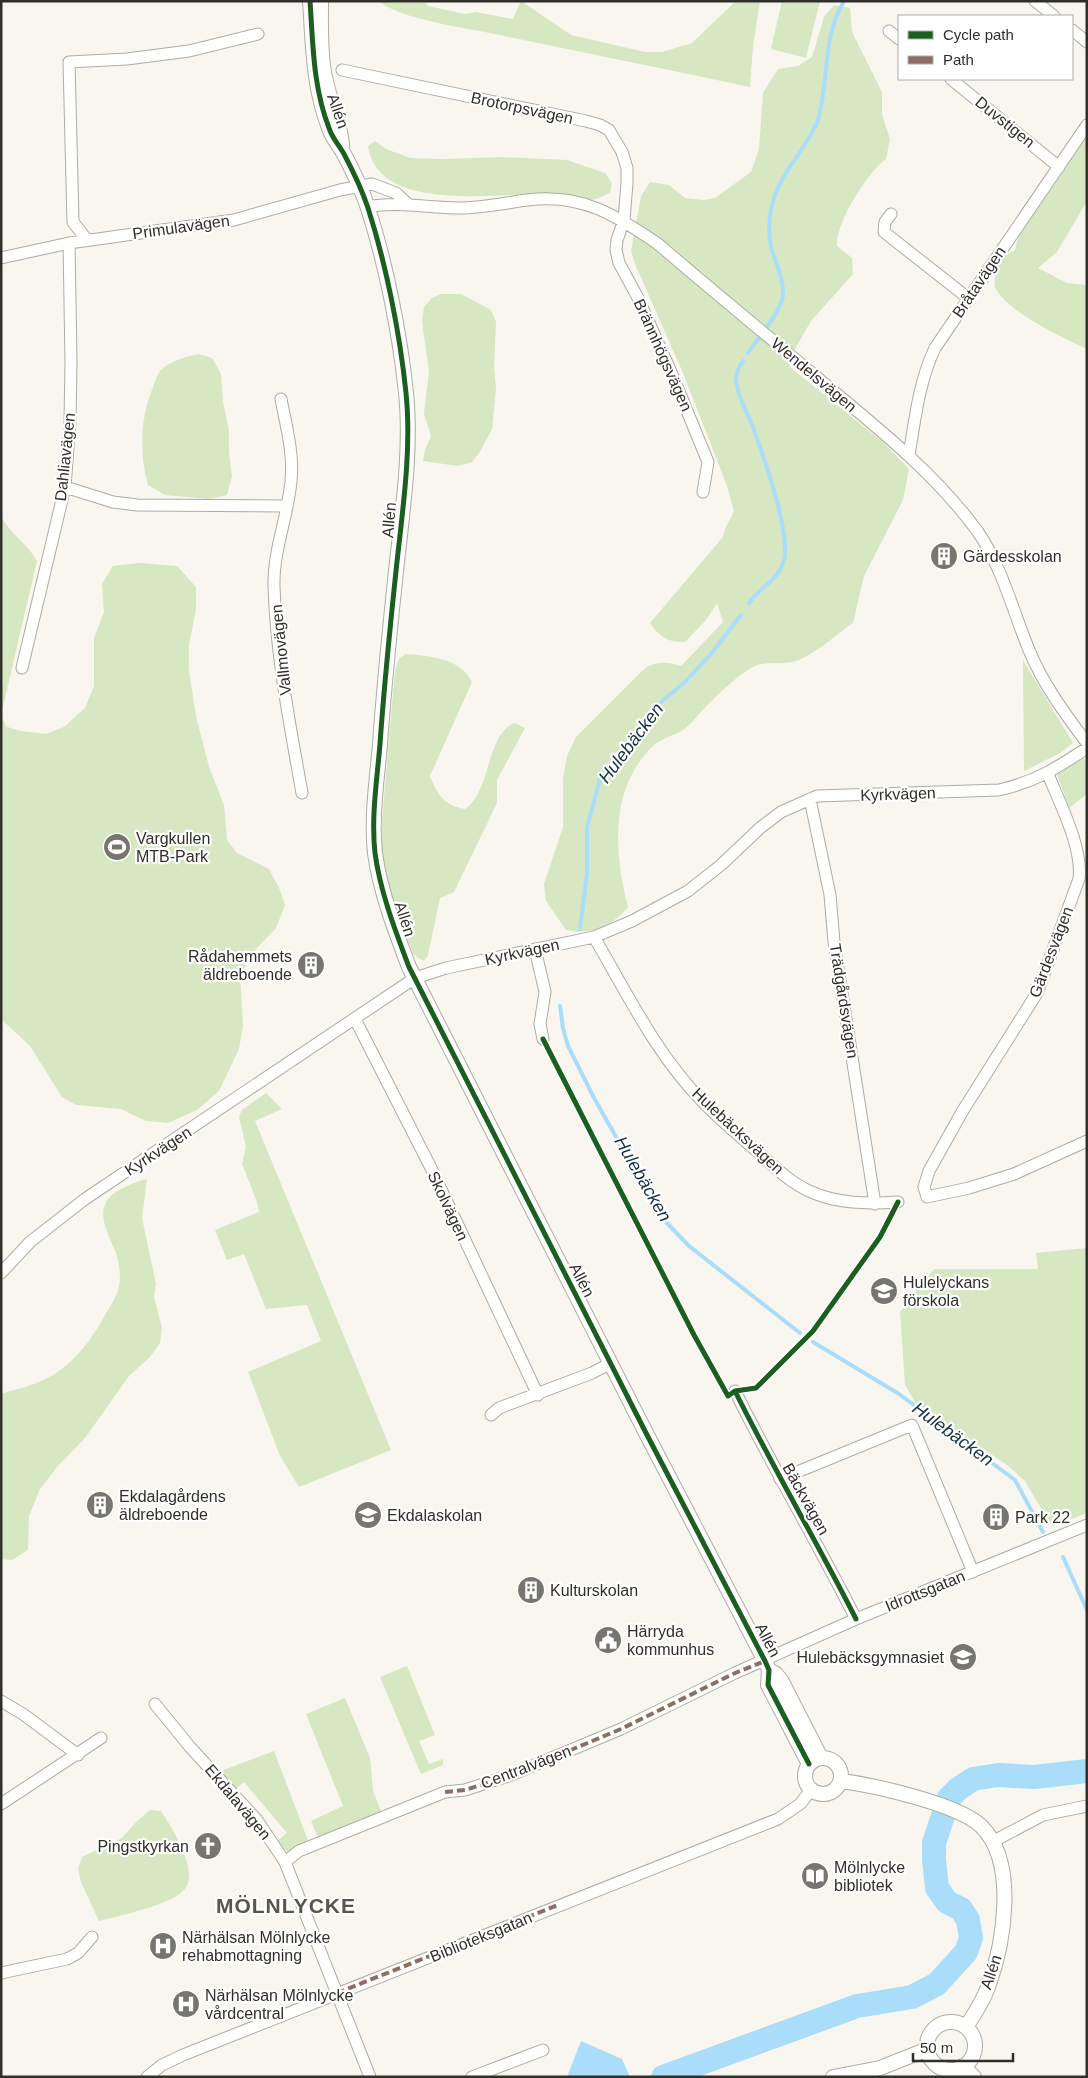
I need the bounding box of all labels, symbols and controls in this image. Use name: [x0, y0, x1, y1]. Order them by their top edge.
legend: [898, 15, 1073, 80]
text: Cycle path: [943, 26, 1014, 43]
text: Path: [943, 51, 974, 68]
street label: Brotorpsvägen: [469, 89, 575, 127]
street label: Allén: [324, 91, 352, 131]
street label: Duvstigen: [972, 93, 1038, 151]
street label: Primulavägen: [131, 212, 231, 242]
street label: Bråtavägen: [949, 243, 1009, 321]
street label: Brännhögsvägen: [631, 296, 695, 414]
street label: Wendelsvägen: [768, 335, 860, 415]
street label: Dahliavägen: [52, 412, 78, 502]
street label: Allén: [379, 502, 399, 538]
building icon: Gärdesskolan: [929, 541, 959, 571]
place label: Gärdesskolan: [963, 548, 1062, 565]
street label: Vallmovägen: [268, 604, 294, 696]
water label: Hulebäcken: [594, 699, 668, 787]
street label: Kyrkvägen: [860, 784, 936, 804]
place label: Vargkullen MTB-Park: [136, 830, 210, 865]
sports icon: Vargkullen MTB-Park: [102, 832, 132, 862]
street label: Allén: [391, 899, 419, 939]
street label: Gärdesvägen: [1026, 904, 1076, 1000]
street label: Kyrkvägen: [483, 936, 561, 968]
street label: Trädgårdsvägen: [827, 942, 861, 1060]
place label: Rådahemmets äldreboende: [188, 948, 292, 983]
building icon: Rådahemmets äldreboende: [296, 950, 326, 980]
street label: Hulebäcksvägen: [689, 1084, 787, 1178]
street label: Kyrkvägen: [122, 1123, 194, 1179]
water label: Hulebäcken: [611, 1133, 675, 1225]
street label: Skolvägen: [425, 1169, 471, 1243]
street label: Allén: [566, 1260, 598, 1300]
place label: Hulelyckans förskola: [903, 1274, 989, 1309]
school or university icon: Hulelyckans förskola: [869, 1276, 899, 1306]
water label: Hulebäcken: [909, 1398, 997, 1470]
street label: Bäckvägen: [779, 1460, 833, 1538]
place label: Ekdalagårdens äldreboende: [119, 1488, 226, 1523]
building icon: Ekdalagårdens äldreboende: [85, 1490, 115, 1520]
school or university icon: Ekdalaskolan: [353, 1500, 383, 1530]
building icon: Park 22: [981, 1502, 1011, 1532]
place label: Ekdalaskolan: [387, 1507, 482, 1524]
place label: Park 22: [1015, 1509, 1070, 1526]
street label: Idrottsgatan: [883, 1567, 967, 1615]
building icon: Kulturskolan: [516, 1575, 546, 1605]
place label: Kulturskolan: [550, 1582, 638, 1599]
street label: Allén: [752, 1620, 784, 1660]
place label: Härryda kommunhus: [627, 1623, 714, 1658]
public building icon: Härryda kommunhus: [593, 1625, 623, 1655]
school or university icon: Hulebäcksgymnasiet: [948, 1642, 978, 1672]
place label: Hulebäcksgymnasiet: [796, 1649, 945, 1666]
street label: Centralvägen: [479, 1742, 573, 1792]
street label: Ekdalavägen: [202, 1761, 274, 1843]
church icon: Pingstkyrkan: [193, 1831, 223, 1861]
place label: Pingstkyrkan: [97, 1838, 189, 1855]
place label: Mölnlycke bibliotek: [834, 1859, 905, 1894]
library icon: Mölnlycke bibliotek: [800, 1861, 830, 1891]
district label: MÖLNLYCKE: [216, 1894, 356, 1917]
street label: Biblioteksgatan: [428, 1909, 534, 1965]
place label: Närhälsan Mölnlycke rehabmottagning: [182, 1929, 331, 1964]
hospital icon: Närhälsan Mölnlycke rehabmottagning: [148, 1931, 178, 1961]
street label: Allén: [977, 1952, 1005, 1992]
place label: Närhälsan Mölnlycke vårdcentral: [205, 1987, 354, 2022]
hospital icon: Närhälsan Mölnlycke vårdcentral: [171, 1989, 201, 2019]
scale bar: [913, 2030, 1013, 2062]
text: 50 m: [920, 2039, 953, 2056]

